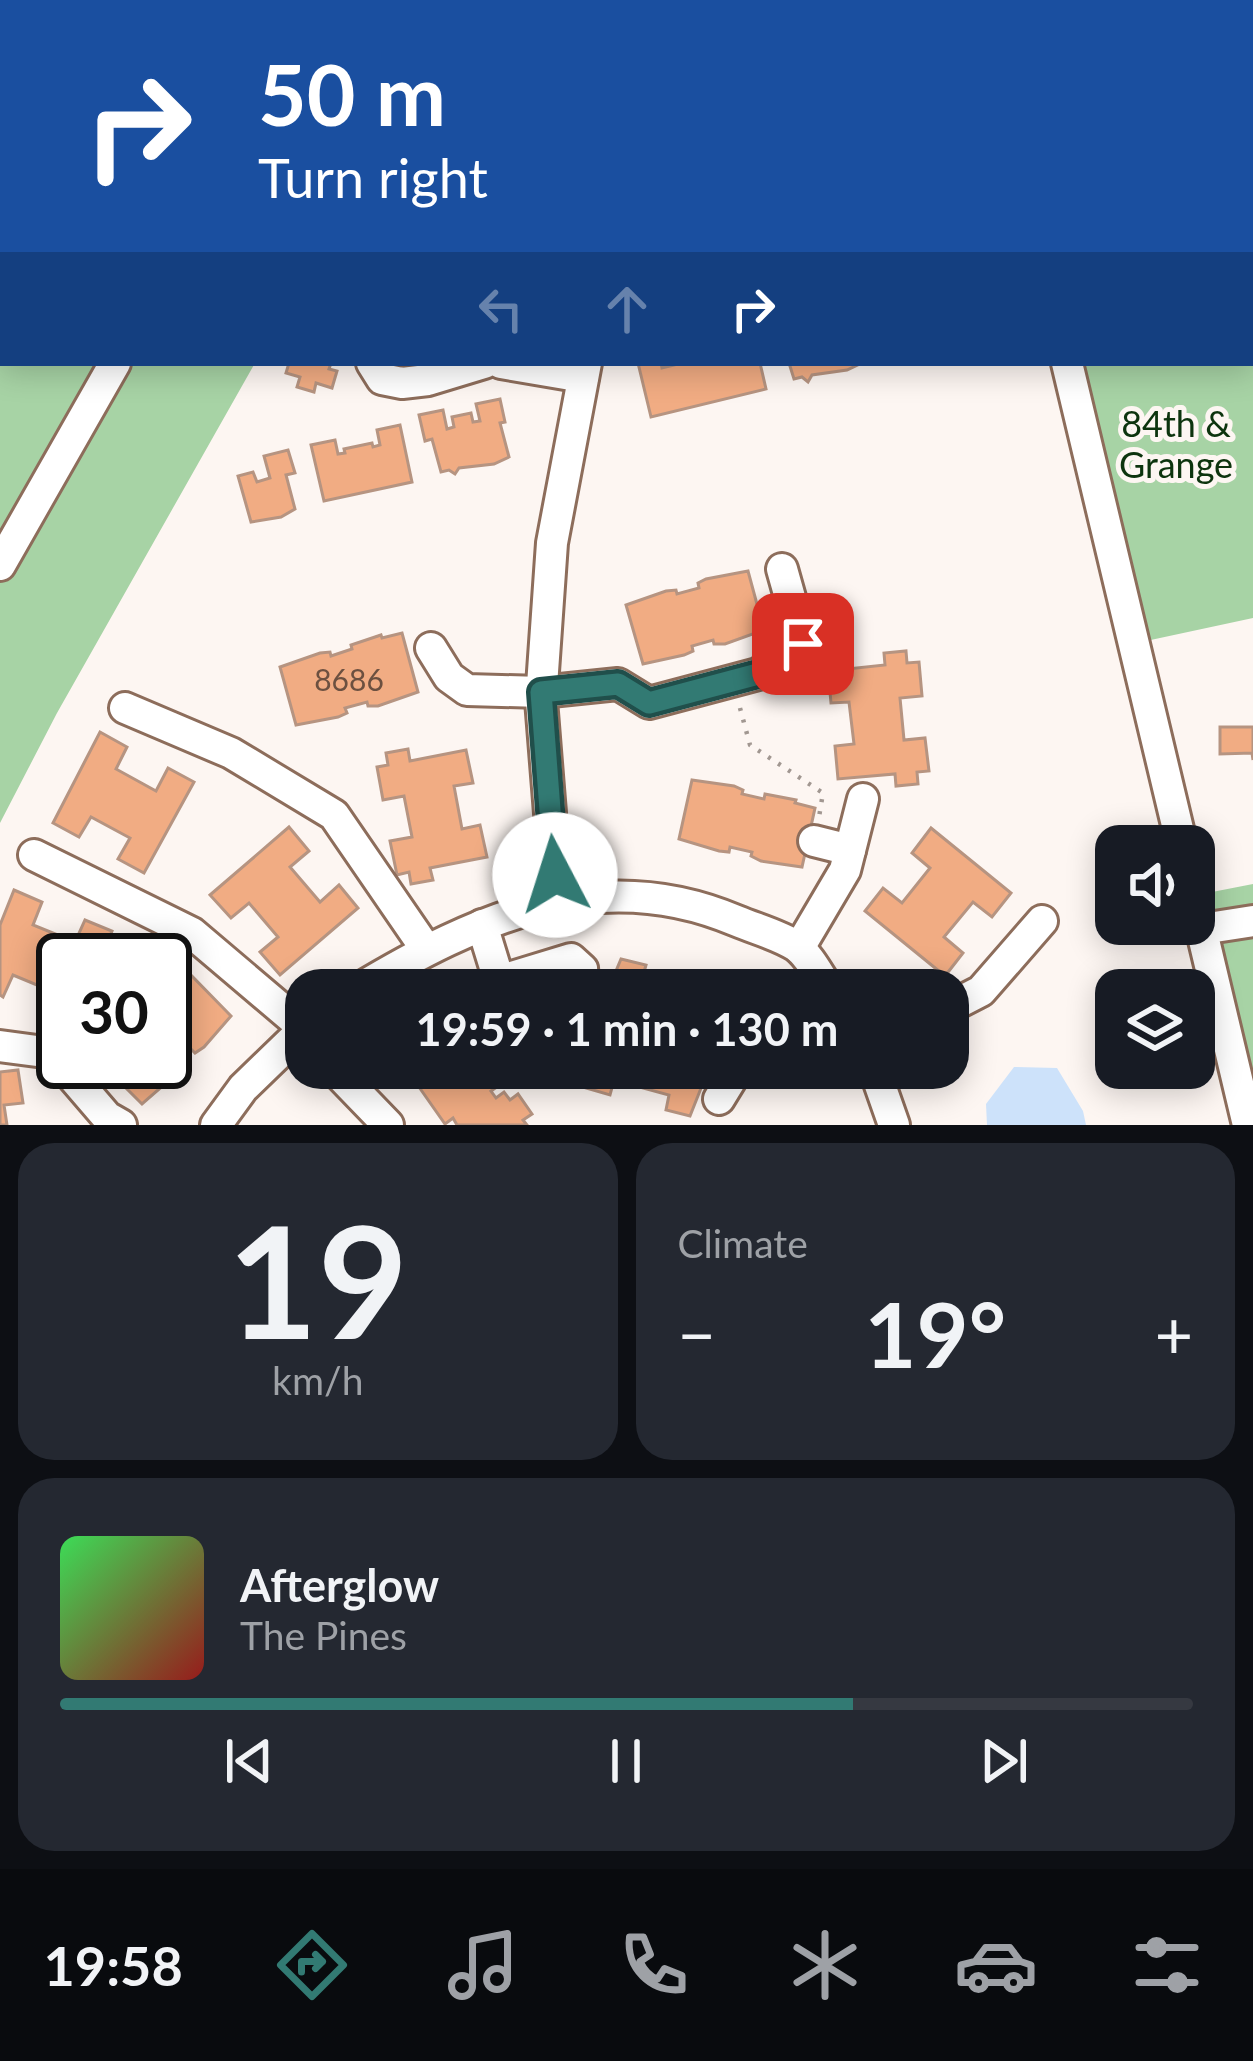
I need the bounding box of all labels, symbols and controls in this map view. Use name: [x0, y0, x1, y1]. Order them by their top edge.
text: 50 m: [258, 43, 446, 144]
icon: right: [60, 48, 216, 204]
text: Turn right: [258, 145, 488, 210]
icon: left: [468, 276, 534, 342]
icon: ahead: [594, 276, 660, 342]
icon: right: [720, 276, 786, 342]
park label: 84th & Grange: [1119, 401, 1233, 486]
pin: [752, 593, 854, 695]
icon: arrive: [770, 611, 836, 677]
house number: 8686: [314, 661, 384, 697]
position arrow: [492, 812, 618, 938]
map controls: [1095, 825, 1215, 1089]
button: sound: [1095, 825, 1215, 945]
speed limit sign: 30: [36, 933, 192, 1089]
button: layers: [1095, 969, 1215, 1089]
text: 19:59 · 1 min · 130 m: [416, 1002, 838, 1056]
text: 19: [227, 1185, 408, 1372]
text: Climate: [678, 1220, 808, 1266]
text: 19°: [864, 1279, 1006, 1387]
text: −: [678, 1294, 716, 1373]
text: +: [1155, 1294, 1193, 1373]
text: km/h: [272, 1357, 363, 1403]
text: Afterglow: [240, 1558, 439, 1612]
text: The Pines: [240, 1612, 407, 1658]
icon: previous: [216, 1728, 282, 1794]
icon: pause: [593, 1728, 659, 1794]
icon: next: [971, 1728, 1037, 1794]
icon: directions: [270, 1923, 354, 2007]
icon: music: [441, 1923, 525, 2007]
icon: phone: [612, 1923, 696, 2007]
icon: climate: [783, 1923, 867, 2007]
icon: car: [954, 1923, 1038, 2007]
icon: filters: [1125, 1923, 1209, 2007]
text: 19:58: [44, 1933, 183, 1998]

